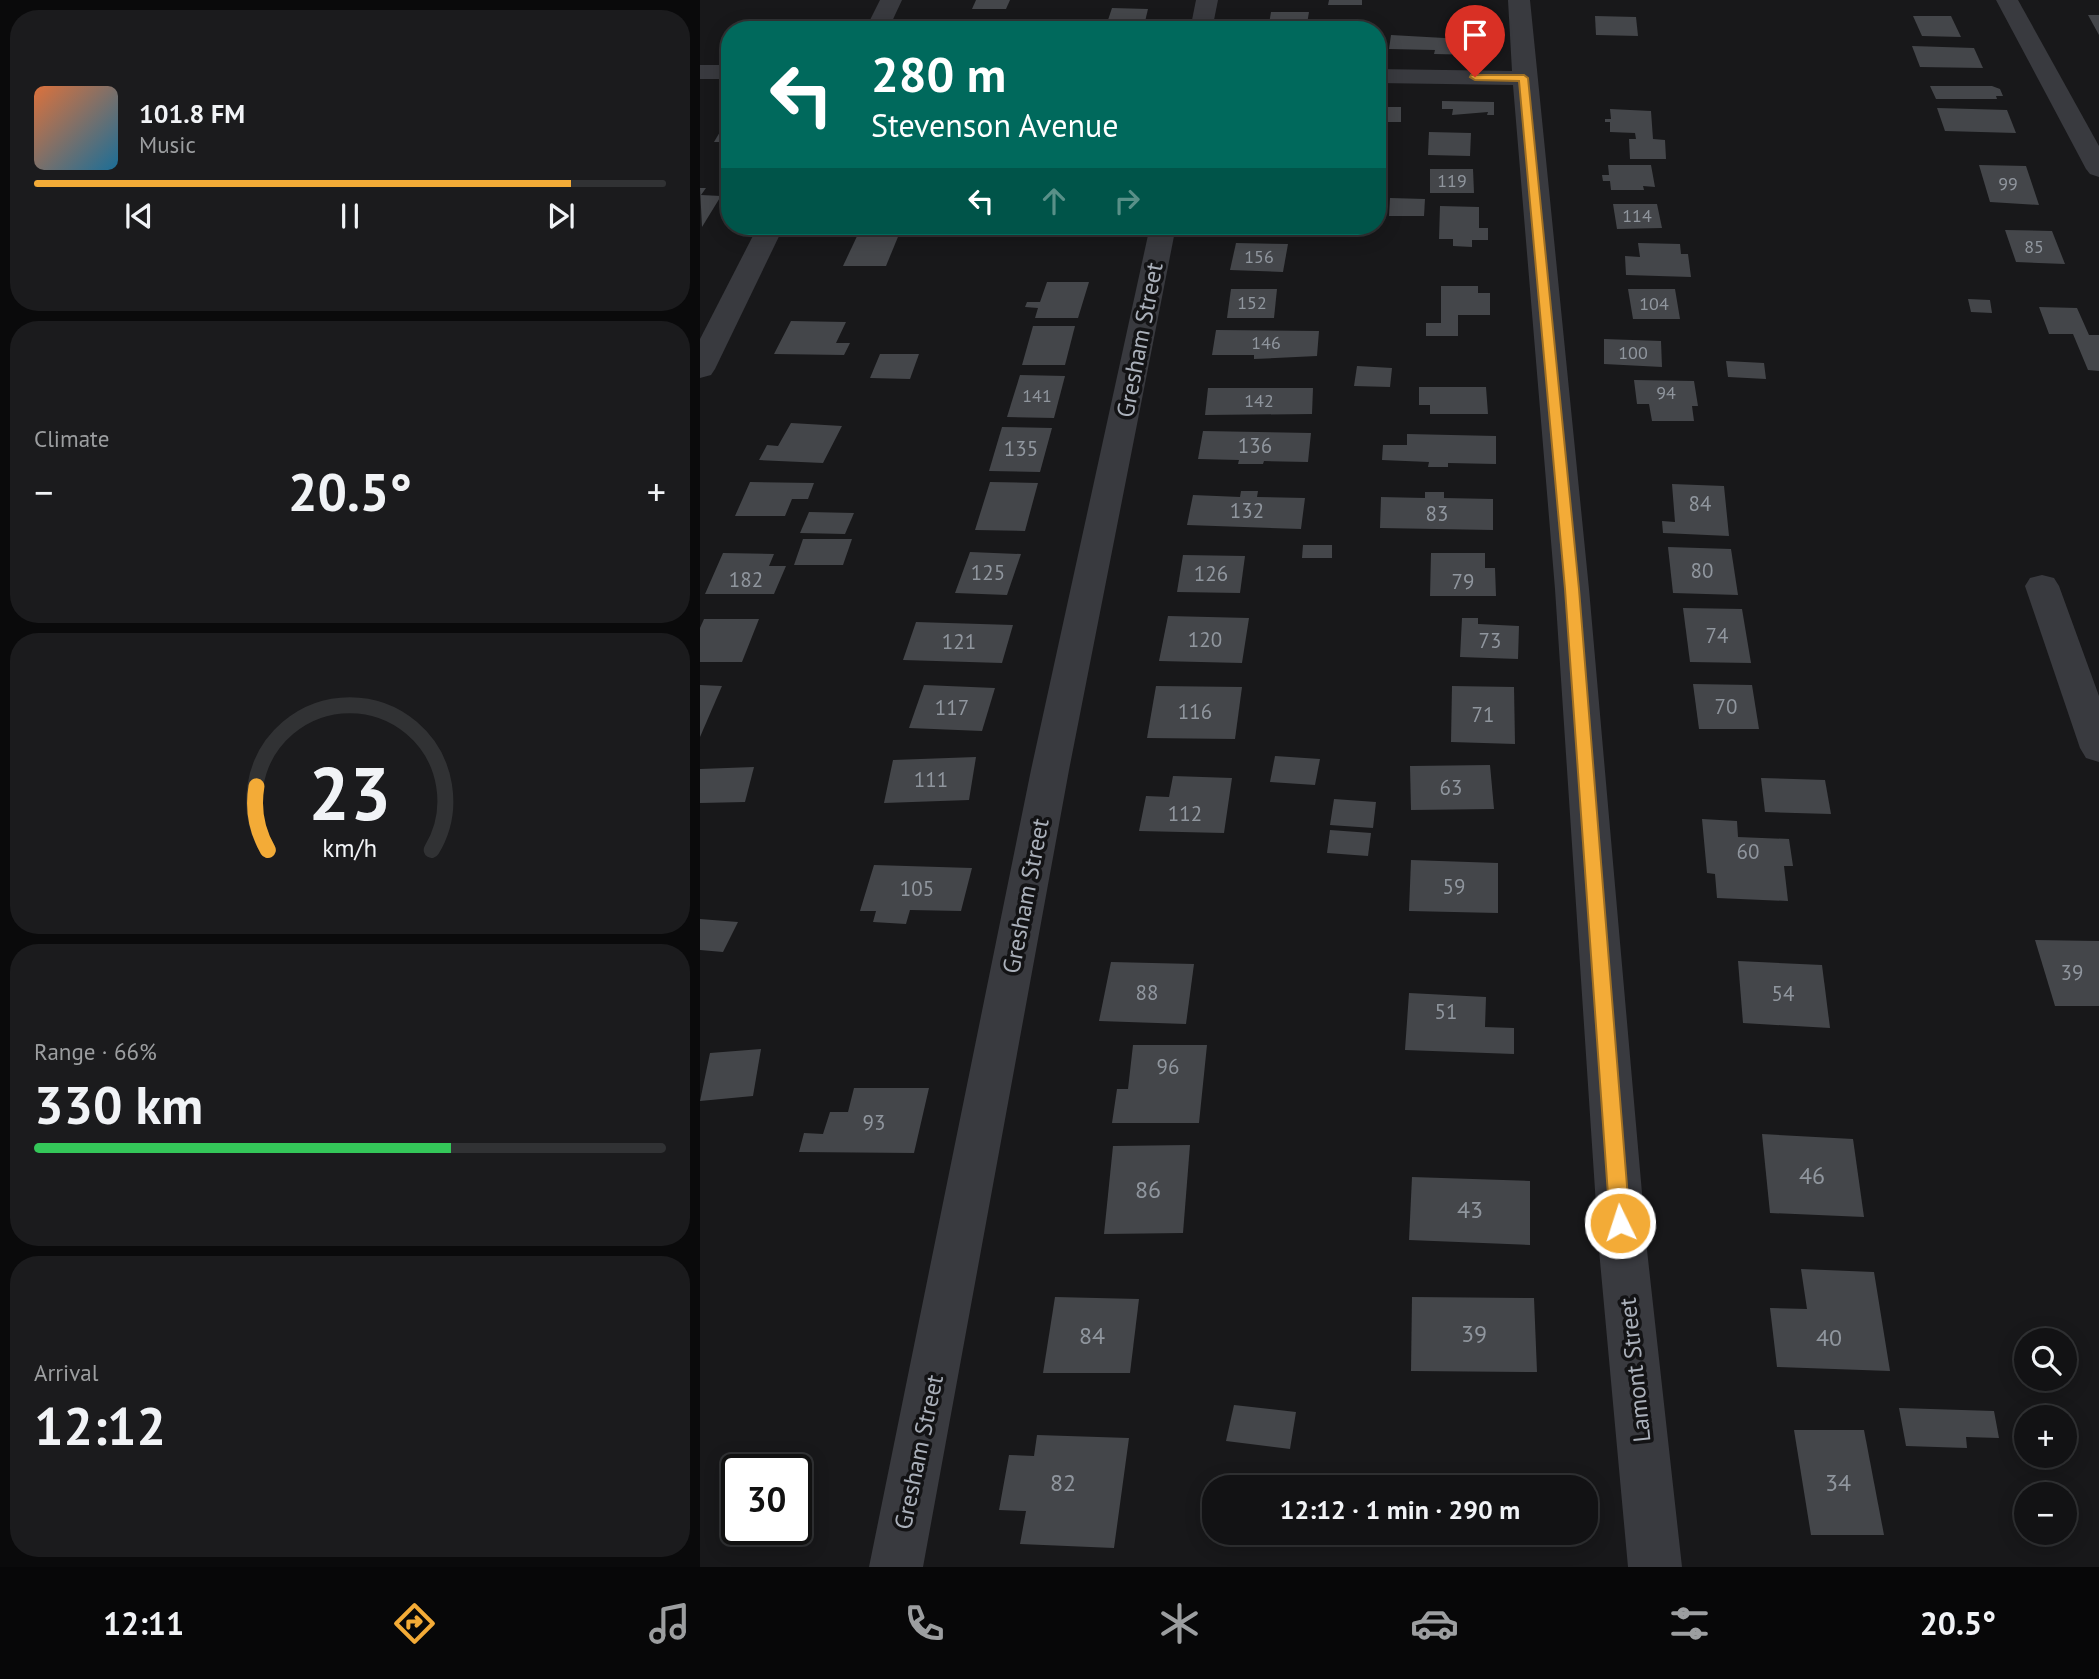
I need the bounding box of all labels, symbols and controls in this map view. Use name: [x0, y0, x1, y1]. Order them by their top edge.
pin: [1445, 5, 1505, 77]
icon: arrive: [1456, 16, 1494, 54]
text: 280 m: [871, 42, 1006, 106]
icon: left: [756, 49, 847, 140]
text: 101.8 FM: [139, 97, 245, 130]
text: Stevenson Avenue: [871, 104, 1118, 146]
text: Music: [139, 130, 196, 159]
house number: 119: [1437, 169, 1467, 192]
house number: 99: [1998, 172, 2018, 195]
icon: left: [962, 182, 1000, 220]
icon: ahead: [1035, 182, 1073, 220]
icon: right: [1108, 182, 1146, 220]
icon: previous: [120, 197, 158, 235]
icon: pause: [331, 197, 369, 235]
icon: next: [542, 197, 580, 235]
house number: 114: [1622, 204, 1652, 227]
house number: 85: [2024, 235, 2044, 258]
house number: 156: [1244, 245, 1274, 268]
street label: Gresham Street: [1109, 260, 1170, 420]
house number: 152: [1237, 291, 1267, 314]
house number: 104: [1639, 292, 1669, 315]
house number: 146: [1251, 331, 1281, 354]
house number: 100: [1618, 341, 1648, 364]
house number: 94: [1656, 381, 1676, 404]
house number: 141: [1022, 384, 1052, 407]
house number: 142: [1244, 389, 1274, 412]
text: Climate: [34, 424, 109, 453]
house number: 136: [1238, 432, 1272, 459]
house number: 135: [1004, 435, 1038, 462]
text: 20.5°: [288, 458, 412, 525]
text: −: [34, 467, 53, 516]
text: +: [647, 467, 666, 516]
house number: 84: [1689, 490, 1711, 517]
house number: 132: [1230, 497, 1264, 524]
house number: 83: [1426, 500, 1448, 527]
house number: 80: [1691, 557, 1713, 584]
house number: 125: [971, 559, 1005, 586]
house number: 126: [1194, 560, 1228, 587]
house number: 182: [729, 566, 763, 593]
house number: 79: [1452, 568, 1474, 595]
house number: 74: [1706, 622, 1728, 649]
house number: 120: [1188, 626, 1222, 653]
house number: 73: [1479, 627, 1501, 654]
house number: 121: [942, 628, 976, 655]
house number: 70: [1715, 693, 1737, 720]
house number: 117: [935, 694, 969, 721]
house number: 116: [1178, 698, 1212, 725]
house number: 71: [1472, 701, 1494, 728]
text: 23: [309, 746, 391, 840]
house number: 111: [914, 766, 948, 793]
house number: 63: [1440, 774, 1462, 801]
house number: 112: [1168, 800, 1202, 827]
street label: Gresham Street: [995, 816, 1056, 976]
text: km/h: [323, 831, 377, 863]
house number: 60: [1737, 838, 1759, 865]
house number: 59: [1443, 873, 1465, 900]
house number: 105: [900, 875, 934, 902]
house number: 39: [2061, 959, 2083, 986]
house number: 88: [1136, 979, 1158, 1006]
house number: 54: [1772, 980, 1794, 1007]
house number: 51: [1435, 998, 1457, 1025]
text: Range · 66%: [34, 1037, 157, 1066]
house number: 96: [1157, 1053, 1179, 1080]
text: 330 km: [34, 1071, 203, 1138]
house number: 93: [863, 1109, 885, 1136]
house number: 46: [1799, 1160, 1825, 1191]
house number: 86: [1135, 1174, 1161, 1205]
position arrow: [1583, 1186, 1657, 1260]
house number: 43: [1457, 1194, 1483, 1225]
street label: Lamont Street: [1612, 1296, 1658, 1444]
house number: 39: [1461, 1318, 1487, 1349]
house number: 84: [1079, 1320, 1105, 1351]
house number: 40: [1816, 1322, 1842, 1353]
map controls: [2014, 1328, 2077, 1545]
button: search: [2014, 1328, 2077, 1391]
text: Arrival: [34, 1358, 98, 1387]
street label: Gresham Street: [887, 1372, 950, 1532]
text: 12:12: [34, 1392, 166, 1459]
button: +: [2014, 1405, 2077, 1468]
speed limit sign: 30: [721, 1454, 812, 1545]
house number: 82: [1050, 1467, 1076, 1498]
house number: 34: [1825, 1467, 1851, 1498]
button: −: [2014, 1482, 2077, 1545]
text: 12:12 · 1 min · 290 m: [1280, 1493, 1520, 1526]
icon: directions: [390, 1599, 439, 1648]
icon: music: [645, 1599, 694, 1648]
icon: phone: [900, 1599, 949, 1648]
icon: climate: [1155, 1599, 1204, 1648]
icon: car: [1410, 1599, 1459, 1648]
icon: filters: [1665, 1599, 1714, 1648]
text: 12:11: [103, 1602, 184, 1644]
text: 20.5°: [1920, 1602, 1996, 1644]

